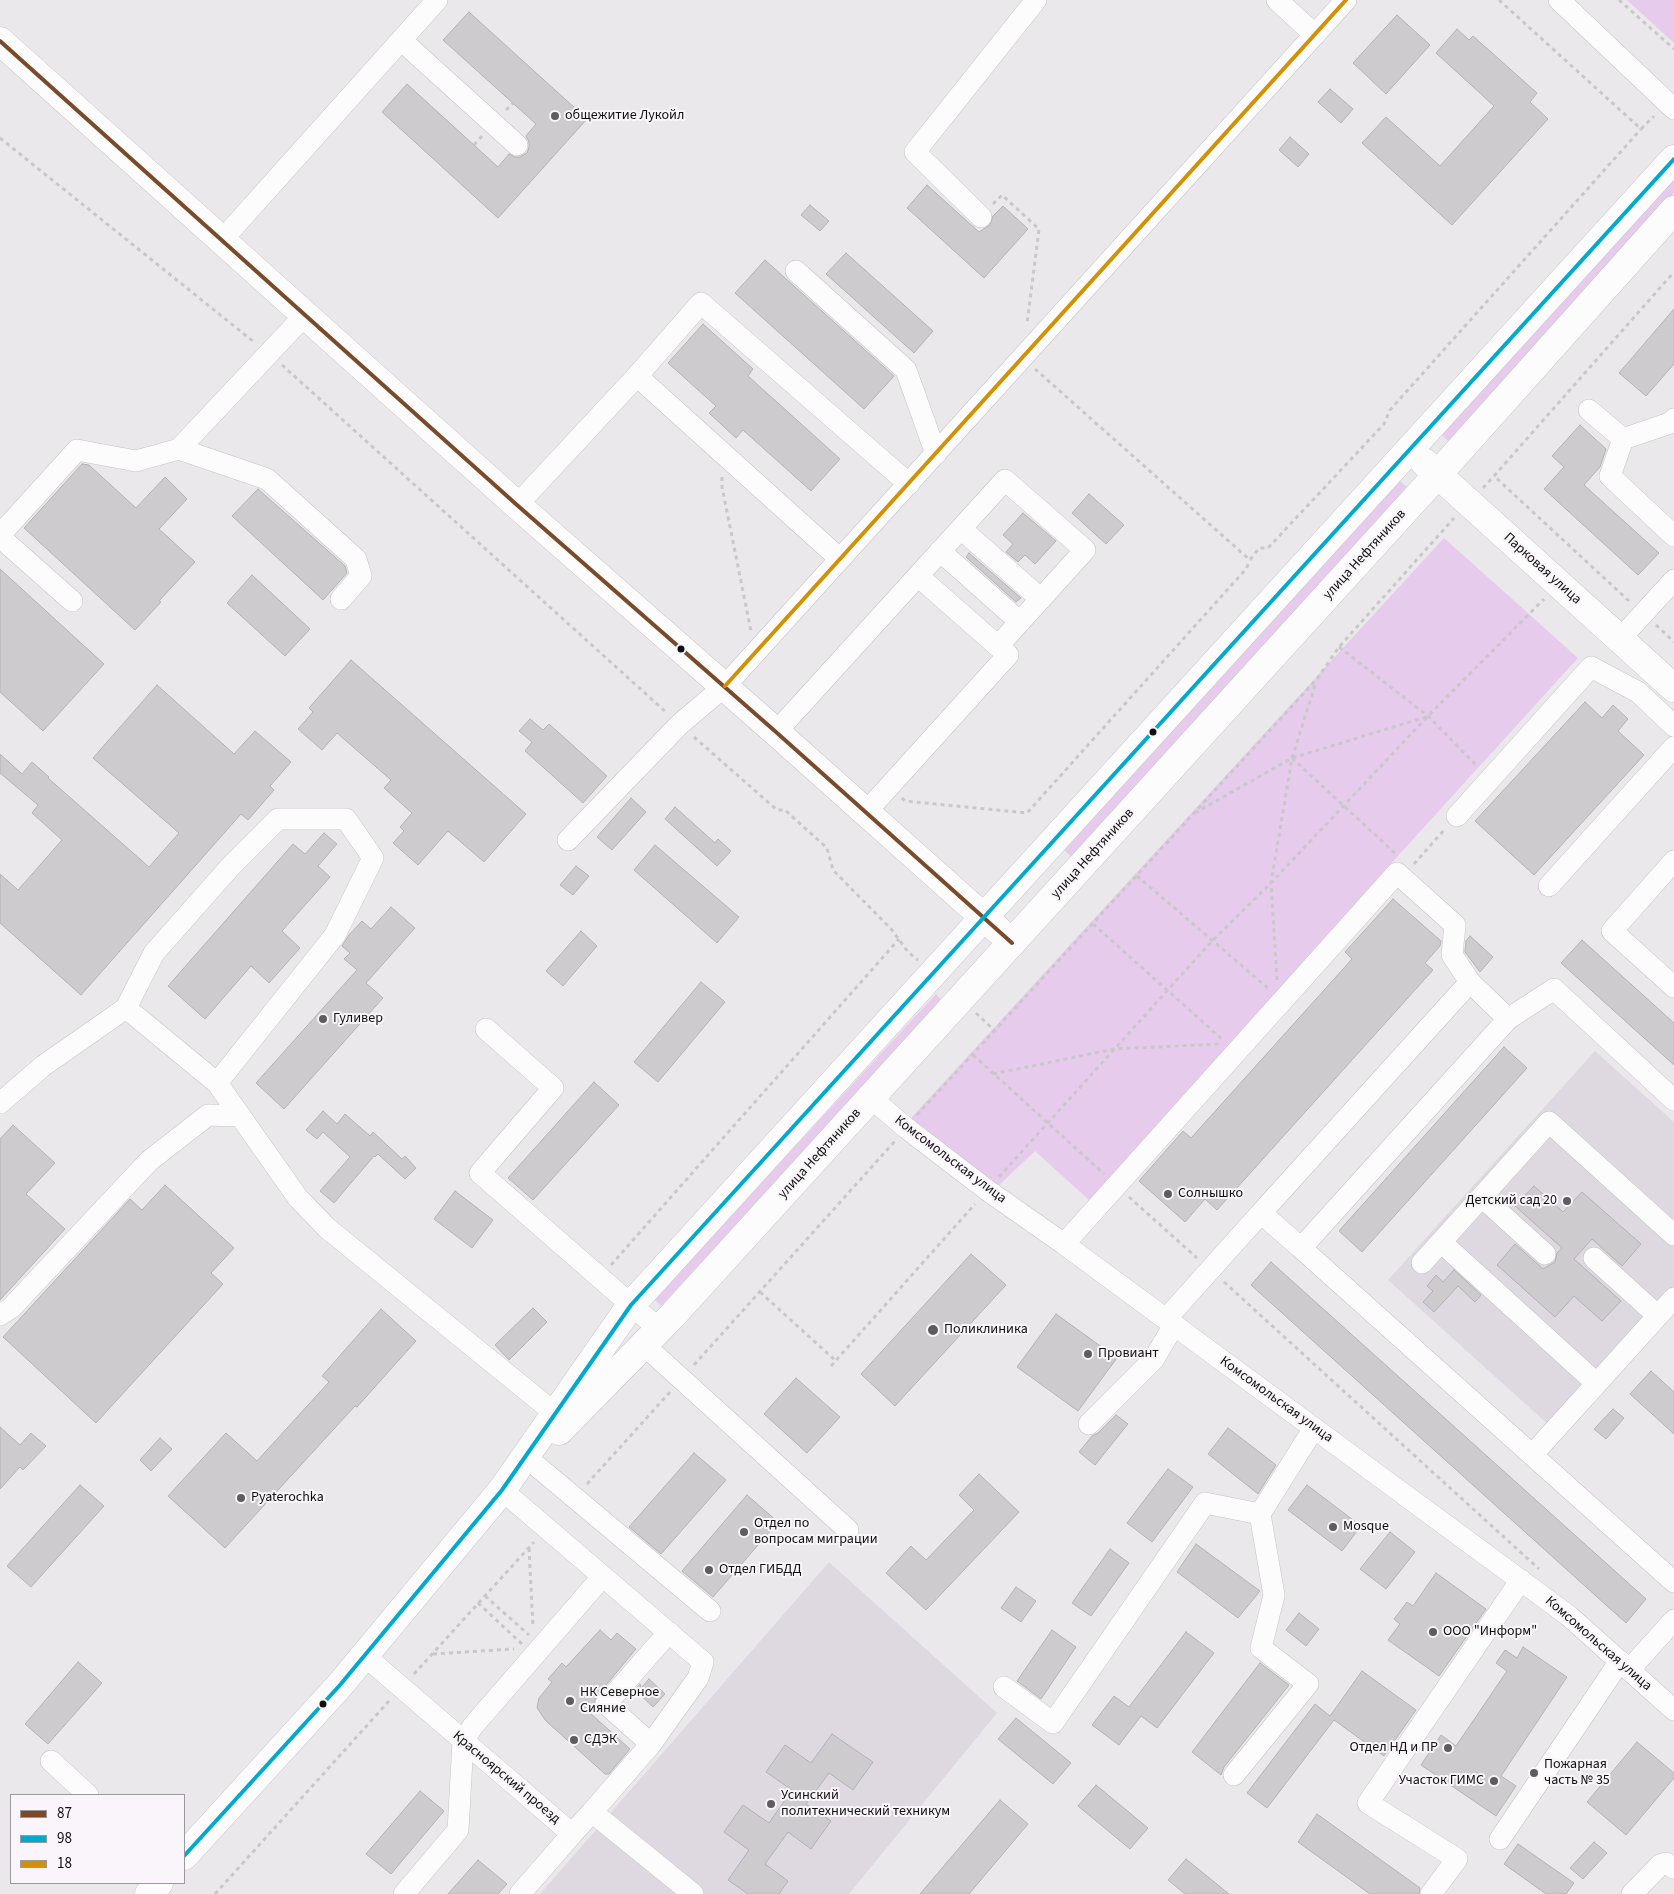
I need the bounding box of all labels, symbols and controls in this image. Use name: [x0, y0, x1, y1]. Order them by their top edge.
place label: общежитие Лукойл: [565, 108, 684, 124]
marker: общежитие Лукойл: [549, 110, 561, 122]
street label: улица Нефтяников: [1320, 506, 1410, 604]
street label: Парковая улица: [1500, 530, 1584, 608]
unlabelled marker: [676, 644, 686, 654]
unlabelled marker: [1148, 727, 1158, 737]
street label: улица Нефтяников: [1048, 805, 1138, 903]
place label: Гуливер: [333, 1011, 383, 1027]
marker: Гуливер: [317, 1013, 329, 1025]
street label: улица Нефтяников: [775, 1105, 865, 1203]
street label: Комсомольская улица: [891, 1112, 1009, 1208]
place label: Солнышко: [1178, 1186, 1243, 1202]
marker: Солнышко: [1162, 1188, 1174, 1200]
place label: Детский сад 20: [1466, 1193, 1557, 1209]
marker: Детский сад 20: [1561, 1195, 1573, 1207]
place label: Поликлиника: [944, 1322, 1028, 1338]
marker: Поликлиника: [926, 1323, 940, 1337]
place label: Провиант: [1098, 1346, 1159, 1362]
marker: Провиант: [1082, 1348, 1094, 1360]
street label: Комсомольская улица: [1216, 1353, 1336, 1447]
place label: Pyaterochka: [251, 1490, 324, 1506]
marker: Pyaterochka: [235, 1492, 247, 1504]
place label: Отдел по вопросам миграции: [754, 1516, 878, 1548]
place label: Mosque: [1343, 1519, 1389, 1535]
marker: Mosque: [1327, 1521, 1339, 1533]
marker: Отдел по вопросам миграции: [738, 1526, 750, 1538]
place label: Отдел ГИБДД: [719, 1562, 801, 1578]
marker: Отдел ГИБДД: [703, 1564, 715, 1576]
street label: Комсомольская улица: [1541, 1593, 1655, 1695]
place label: ООО "Информ": [1443, 1624, 1537, 1640]
marker: ООО "Информ": [1427, 1626, 1439, 1638]
place label: НК Северное Сияние: [580, 1685, 659, 1718]
marker: НК Северное Сияние: [564, 1695, 576, 1707]
unlabelled marker: [318, 1699, 328, 1709]
street label: Красноярский проезд: [449, 1728, 563, 1828]
place label: СДЭК: [584, 1732, 617, 1748]
marker: СДЭК: [568, 1734, 580, 1746]
place label: Отдел НД и ПР: [1350, 1740, 1438, 1756]
marker: Отдел НД и ПР: [1442, 1742, 1454, 1754]
place label: Пожарная часть № 35: [1544, 1757, 1610, 1790]
marker: Пожарная часть № 35: [1528, 1767, 1540, 1779]
place label: Участок ГИМС: [1399, 1773, 1484, 1789]
marker: Участок ГИМС: [1488, 1775, 1500, 1787]
place label: Усинский политехнический техникум: [781, 1788, 950, 1820]
legend: [10, 1794, 185, 1884]
marker: Усинский политехнический техникум: [765, 1798, 777, 1810]
text: 87: [57, 1803, 72, 1824]
text: 98: [57, 1828, 72, 1849]
text: 18: [57, 1853, 72, 1874]

